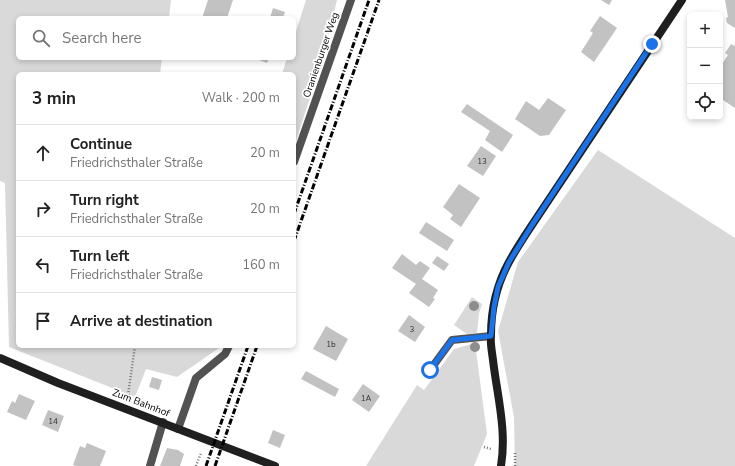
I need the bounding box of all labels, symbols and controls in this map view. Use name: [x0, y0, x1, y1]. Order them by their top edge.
street label: Oranienburger Weg: [300, 10, 342, 100]
map controls: [687, 12, 723, 120]
button: +: [687, 12, 723, 48]
search box: [16, 16, 296, 60]
icon: search: [30, 27, 52, 49]
text: Search here: [62, 28, 142, 48]
route end: [643, 35, 661, 53]
button: −: [687, 48, 723, 84]
button: locate: [687, 84, 723, 120]
text: 3 min: [32, 87, 76, 110]
text: Walk · 200 m: [202, 89, 280, 107]
text: Continue: [70, 134, 132, 154]
icon: ahead: [32, 142, 54, 164]
text: 20 m: [250, 144, 280, 162]
text: Friedrichsthaler Straße: [70, 154, 203, 172]
house number: 13: [477, 156, 487, 167]
text: Turn right: [70, 190, 139, 210]
icon: right: [32, 198, 54, 220]
text: 20 m: [250, 200, 280, 218]
text: Friedrichsthaler Straße: [70, 210, 203, 228]
text: Turn left: [70, 246, 129, 266]
icon: left: [32, 254, 54, 276]
text: 160 m: [242, 256, 280, 274]
text: Friedrichsthaler Straße: [70, 266, 203, 284]
icon: arrive: [32, 310, 54, 332]
text: Arrive at destination: [70, 311, 213, 331]
house number: 3: [410, 324, 415, 335]
house number: 1b: [326, 339, 336, 350]
route start: [421, 361, 439, 379]
street label: Zum Bahnhof: [110, 386, 172, 421]
house number: 1A: [361, 393, 371, 404]
house number: 14: [48, 416, 58, 427]

